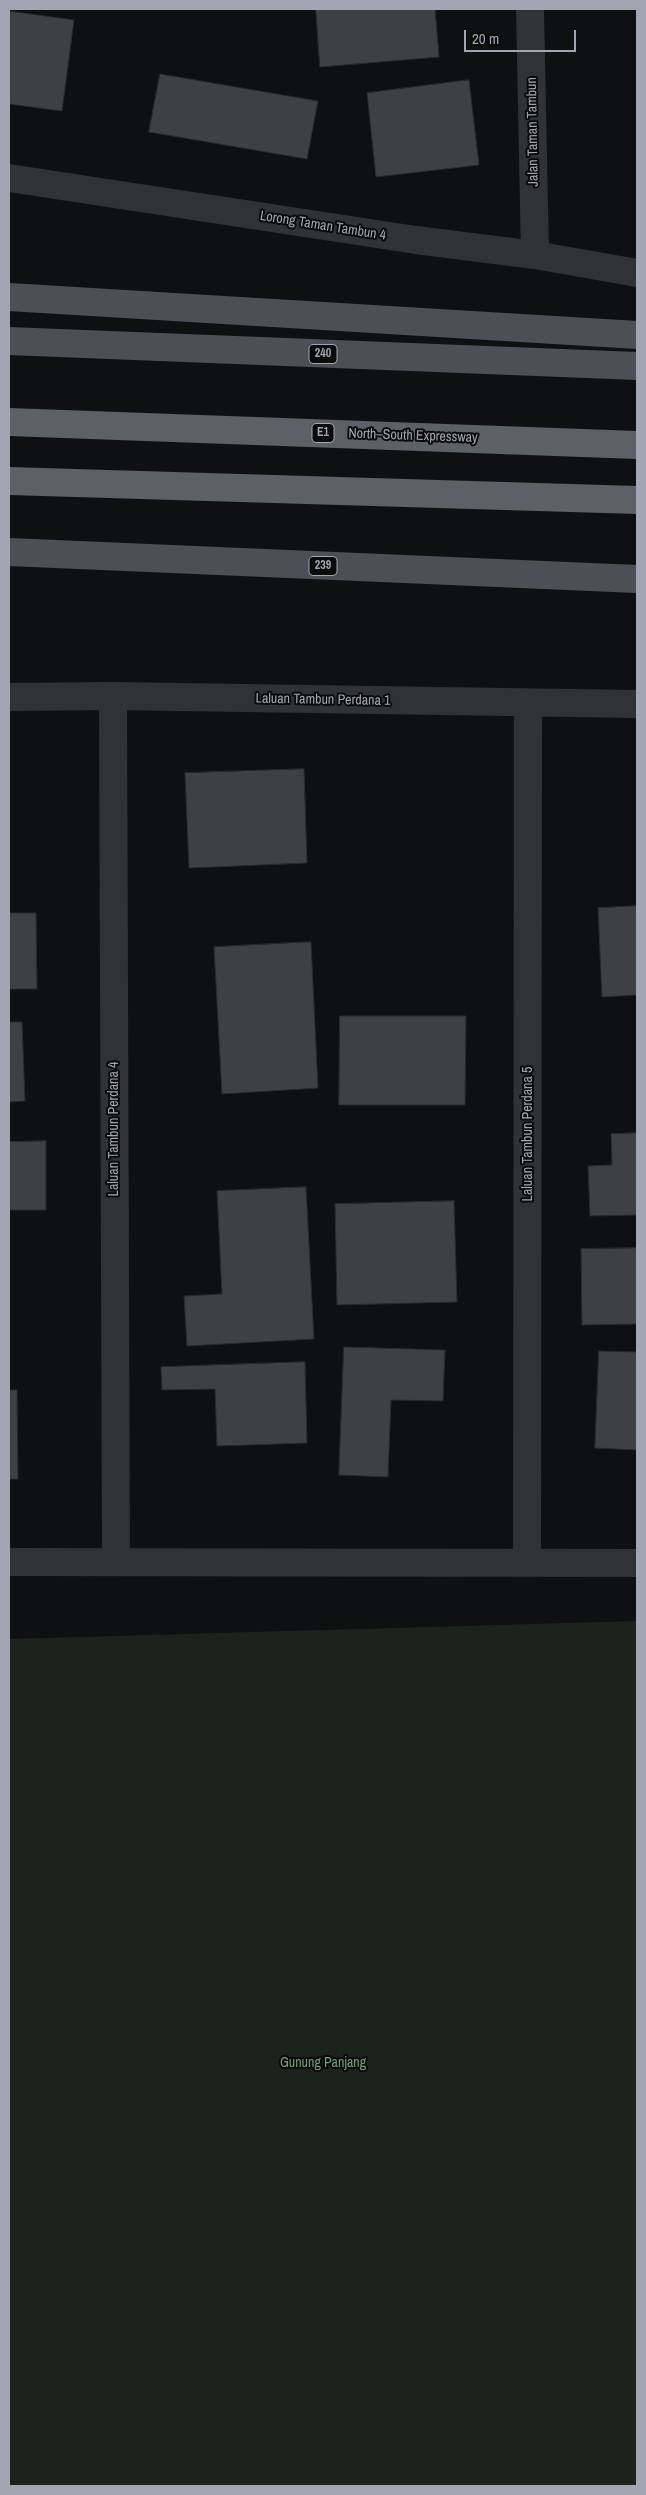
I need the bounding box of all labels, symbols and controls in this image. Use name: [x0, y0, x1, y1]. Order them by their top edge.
scale bar: [466, 20, 578, 52]
text: 20 m: [472, 28, 499, 49]
street label: Jalan Taman Tambun: [524, 77, 542, 187]
street label: Lorong Taman Tambun 4: [259, 208, 387, 244]
road number: 240: [309, 344, 337, 364]
road number: E1: [312, 423, 334, 442]
street label: North–South Expressway: [348, 425, 478, 447]
road number: 239: [309, 556, 337, 576]
street label: Laluan Tambun Perdana 1: [255, 690, 391, 710]
street label: Laluan Tambun Perdana 4: [106, 1062, 122, 1196]
street label: Laluan Tambun Perdana 5: [520, 1067, 536, 1201]
park label: Gunung Panjang: [280, 2055, 366, 2071]

